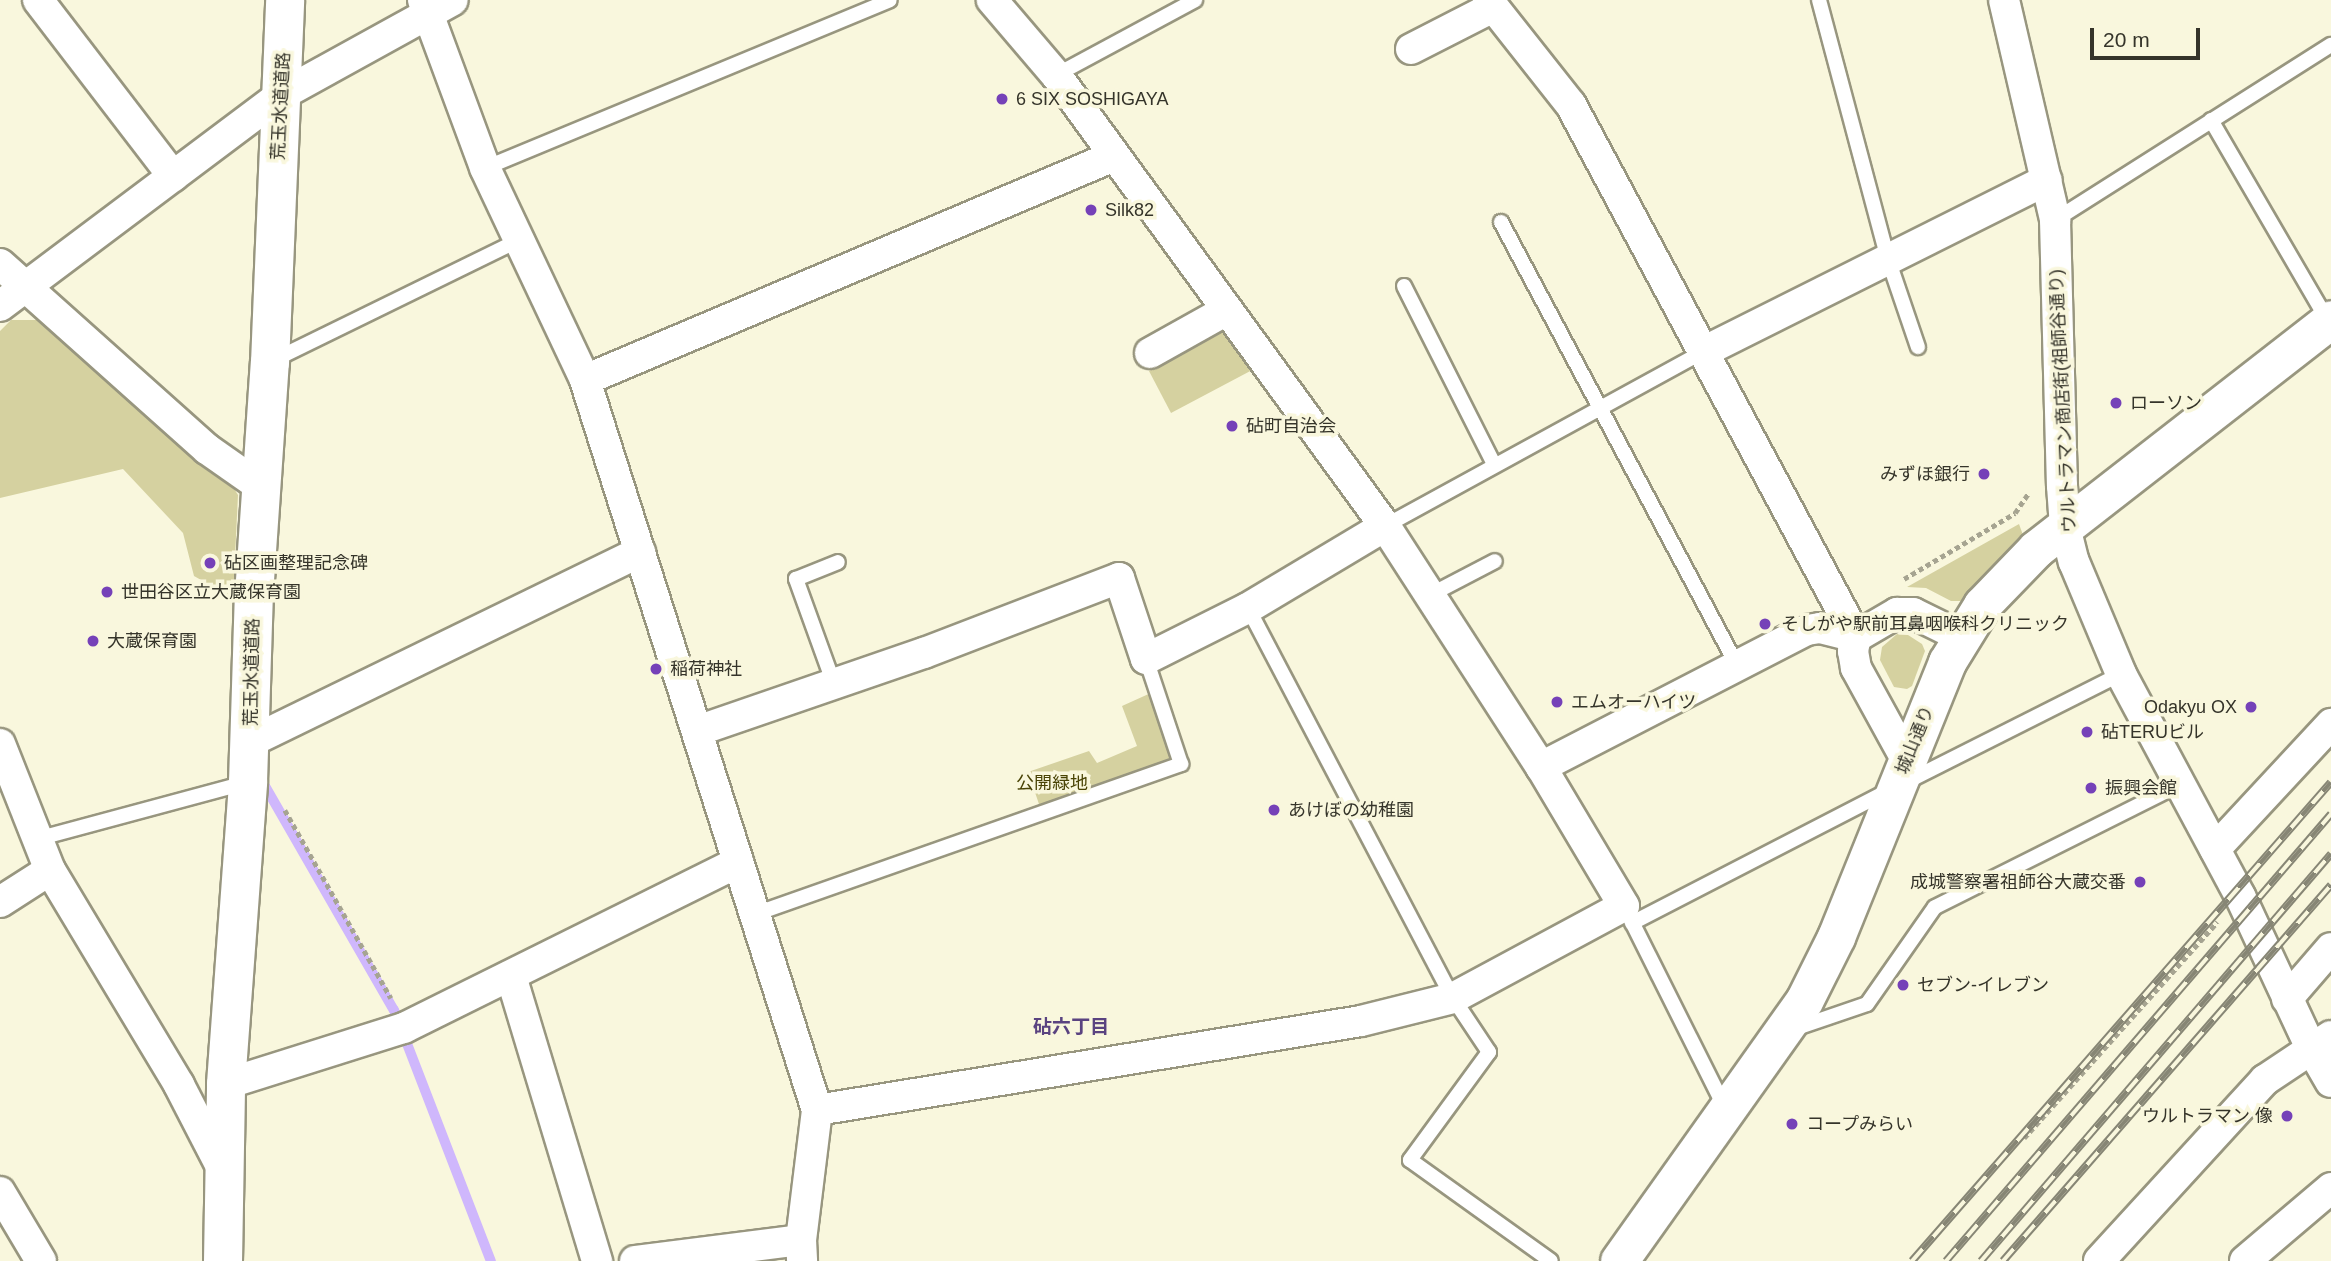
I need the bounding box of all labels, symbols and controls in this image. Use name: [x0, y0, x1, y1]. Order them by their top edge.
scale bar: [2093, 14, 2203, 58]
text: 20 m: [2103, 28, 2150, 51]
street label: 荒玉水道道路: [267, 52, 295, 160]
place label: 6 SIX SOSHIGAYA: [1016, 88, 1168, 110]
marker: 6 SIX SOSHIGAYA: [994, 91, 1010, 107]
place label: Silk82: [1105, 199, 1154, 221]
marker: Silk82: [1083, 202, 1099, 218]
street label: ウルトラマン商店街(祖師谷通り): [2045, 269, 2081, 533]
place label: ローソン: [2130, 392, 2202, 414]
marker: ローソン: [2108, 395, 2124, 411]
place label: 砧町自治会: [1246, 415, 1336, 437]
marker: 砧町自治会: [1224, 418, 1240, 434]
place label: みずほ銀行: [1880, 463, 1970, 485]
marker: みずほ銀行: [1976, 466, 1992, 482]
place label: 砧区画整理記念碑: [224, 552, 368, 574]
marker: 砧区画整理記念碑: [202, 555, 218, 571]
place label: 世田谷区立大蔵保育園: [121, 581, 301, 603]
marker: 世田谷区立大蔵保育園: [99, 584, 115, 600]
place label: そしがや駅前耳鼻咽喉科クリニック: [1781, 613, 2069, 635]
marker: そしがや駅前耳鼻咽喉科クリニック: [1755, 614, 1775, 634]
street label: 荒玉水道道路: [240, 618, 264, 726]
place label: 大蔵保育園: [107, 630, 197, 652]
marker: 大蔵保育園: [85, 633, 101, 649]
place label: 稲荷神社: [670, 658, 742, 680]
marker: 稲荷神社: [648, 661, 664, 677]
place label: エムオーハイツ: [1571, 691, 1697, 713]
marker: エムオーハイツ: [1549, 694, 1565, 710]
place label: Odakyu OX: [2144, 696, 2237, 718]
marker: Odakyu OX: [2243, 699, 2259, 715]
street label: 城山通り: [1892, 703, 1938, 777]
place label: 砧TERUビル: [2101, 721, 2204, 743]
marker: 砧TERUビル: [2079, 724, 2095, 740]
park label: 公開緑地: [1016, 772, 1088, 794]
place label: 振興会館: [2105, 777, 2177, 799]
marker: 振興会館: [2083, 780, 2099, 796]
place label: あけぼの幼稚園: [1288, 799, 1414, 821]
marker: あけぼの幼稚園: [1266, 802, 1282, 818]
place label: 成城警察署祖師谷大蔵交番: [1910, 871, 2126, 893]
marker: 成城警察署祖師谷大蔵交番: [2132, 874, 2148, 890]
place label: セブン-イレブン: [1917, 974, 2049, 996]
marker: セブン-イレブン: [1895, 977, 1911, 993]
district label: 砧六丁目: [1033, 1016, 1109, 1038]
place label: ウルトラマン 像: [2142, 1105, 2273, 1127]
marker: ウルトラマン 像: [2279, 1108, 2295, 1124]
place label: コープみらい: [1806, 1113, 1914, 1135]
marker: コープみらい: [1784, 1116, 1800, 1132]

